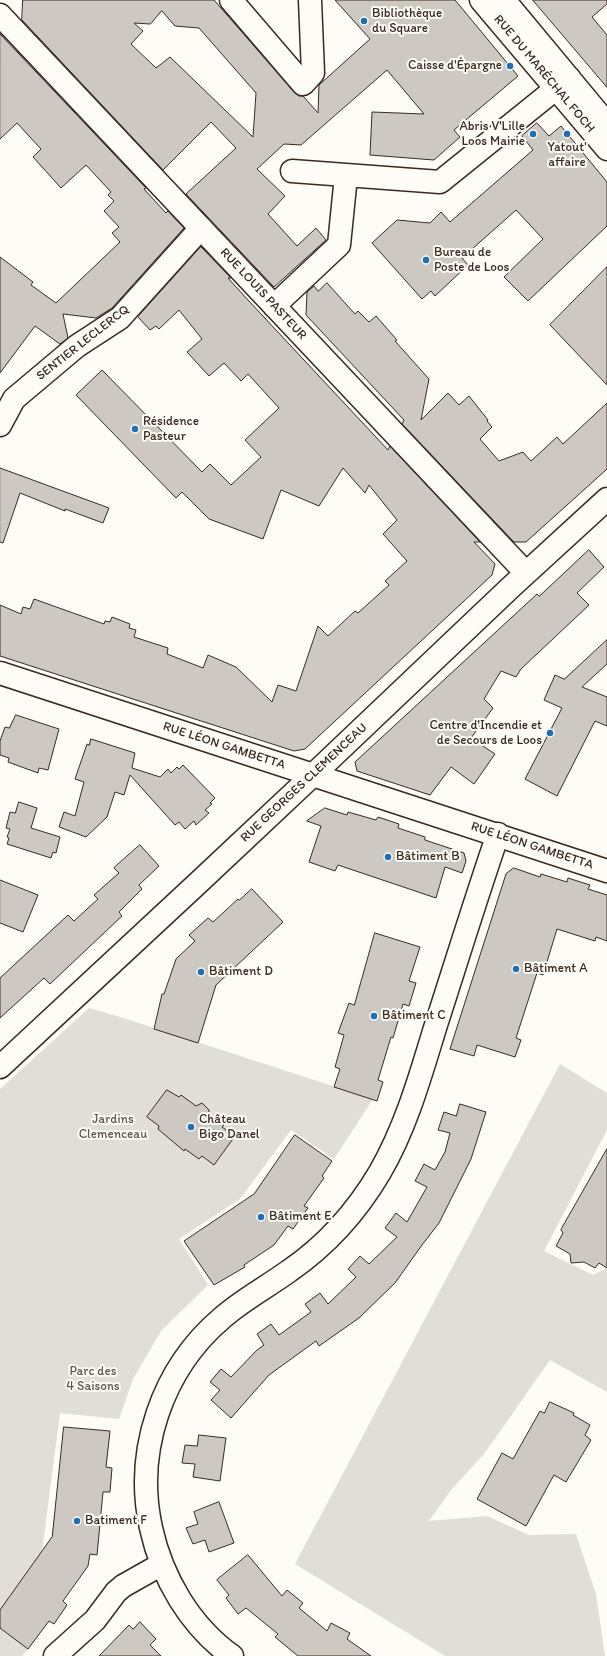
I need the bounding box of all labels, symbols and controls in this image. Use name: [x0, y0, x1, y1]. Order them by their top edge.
place label: Bibliothèque du Square: [372, 6, 442, 37]
street label: RUE DU MARÉCHAL FOCH: [490, 12, 598, 136]
marker: Bibliothèque du Square: [359, 16, 369, 26]
place label: Caisse d'Épargne: [408, 58, 502, 74]
marker: Caisse d'Épargne: [505, 61, 515, 71]
place label: Abris V'Lille Loos Mairie: [459, 119, 525, 150]
marker: Abris V'Lille Loos Mairie: [528, 129, 538, 139]
marker: Yatout' affaire: [562, 129, 572, 139]
place label: Yatout' affaire: [547, 140, 587, 171]
street label: RUE LOUIS PASTEUR: [216, 245, 310, 343]
place label: Bureau de Poste de Loos: [434, 245, 509, 276]
marker: Bureau de Poste de Loos: [421, 255, 431, 265]
street label: SENTIER LECLERCQ: [33, 302, 133, 384]
place label: Résidence Pasteur: [143, 414, 199, 445]
marker: Résidence Pasteur: [130, 424, 140, 434]
place label: Centre d'Incendie et de Secours de Loos: [429, 718, 542, 749]
street label: RUE LÉON GAMBETTA: [161, 719, 287, 773]
street label: RUE GEORGES CLEMENCEAU: [237, 720, 371, 846]
marker: Centre d'Incendie et de Secours de Loos: [545, 728, 555, 738]
street label: RUE LÉON GAMBETTA: [469, 819, 595, 873]
place label: Bâtiment B: [396, 849, 460, 865]
marker: Bâtiment B: [383, 852, 393, 862]
place label: Bâtiment A: [524, 961, 587, 977]
place label: Bâtiment D: [209, 964, 273, 980]
marker: Bâtiment A: [511, 964, 521, 974]
marker: Bâtiment D: [196, 967, 206, 977]
place label: Bâtiment C: [382, 1008, 446, 1024]
marker: Bâtiment C: [369, 1011, 379, 1021]
park label: Jardins Clemenceau: [79, 1112, 147, 1143]
place label: Château Bigo Danel: [199, 1112, 260, 1143]
marker: Château Bigo Danel: [186, 1122, 196, 1132]
place label: Bâtiment E: [269, 1209, 331, 1225]
marker: Bâtiment E: [256, 1212, 266, 1222]
park label: Parc des 4 Saisons: [66, 1364, 120, 1395]
place label: Batiment F: [85, 1513, 147, 1529]
marker: Batiment F: [72, 1516, 82, 1526]

